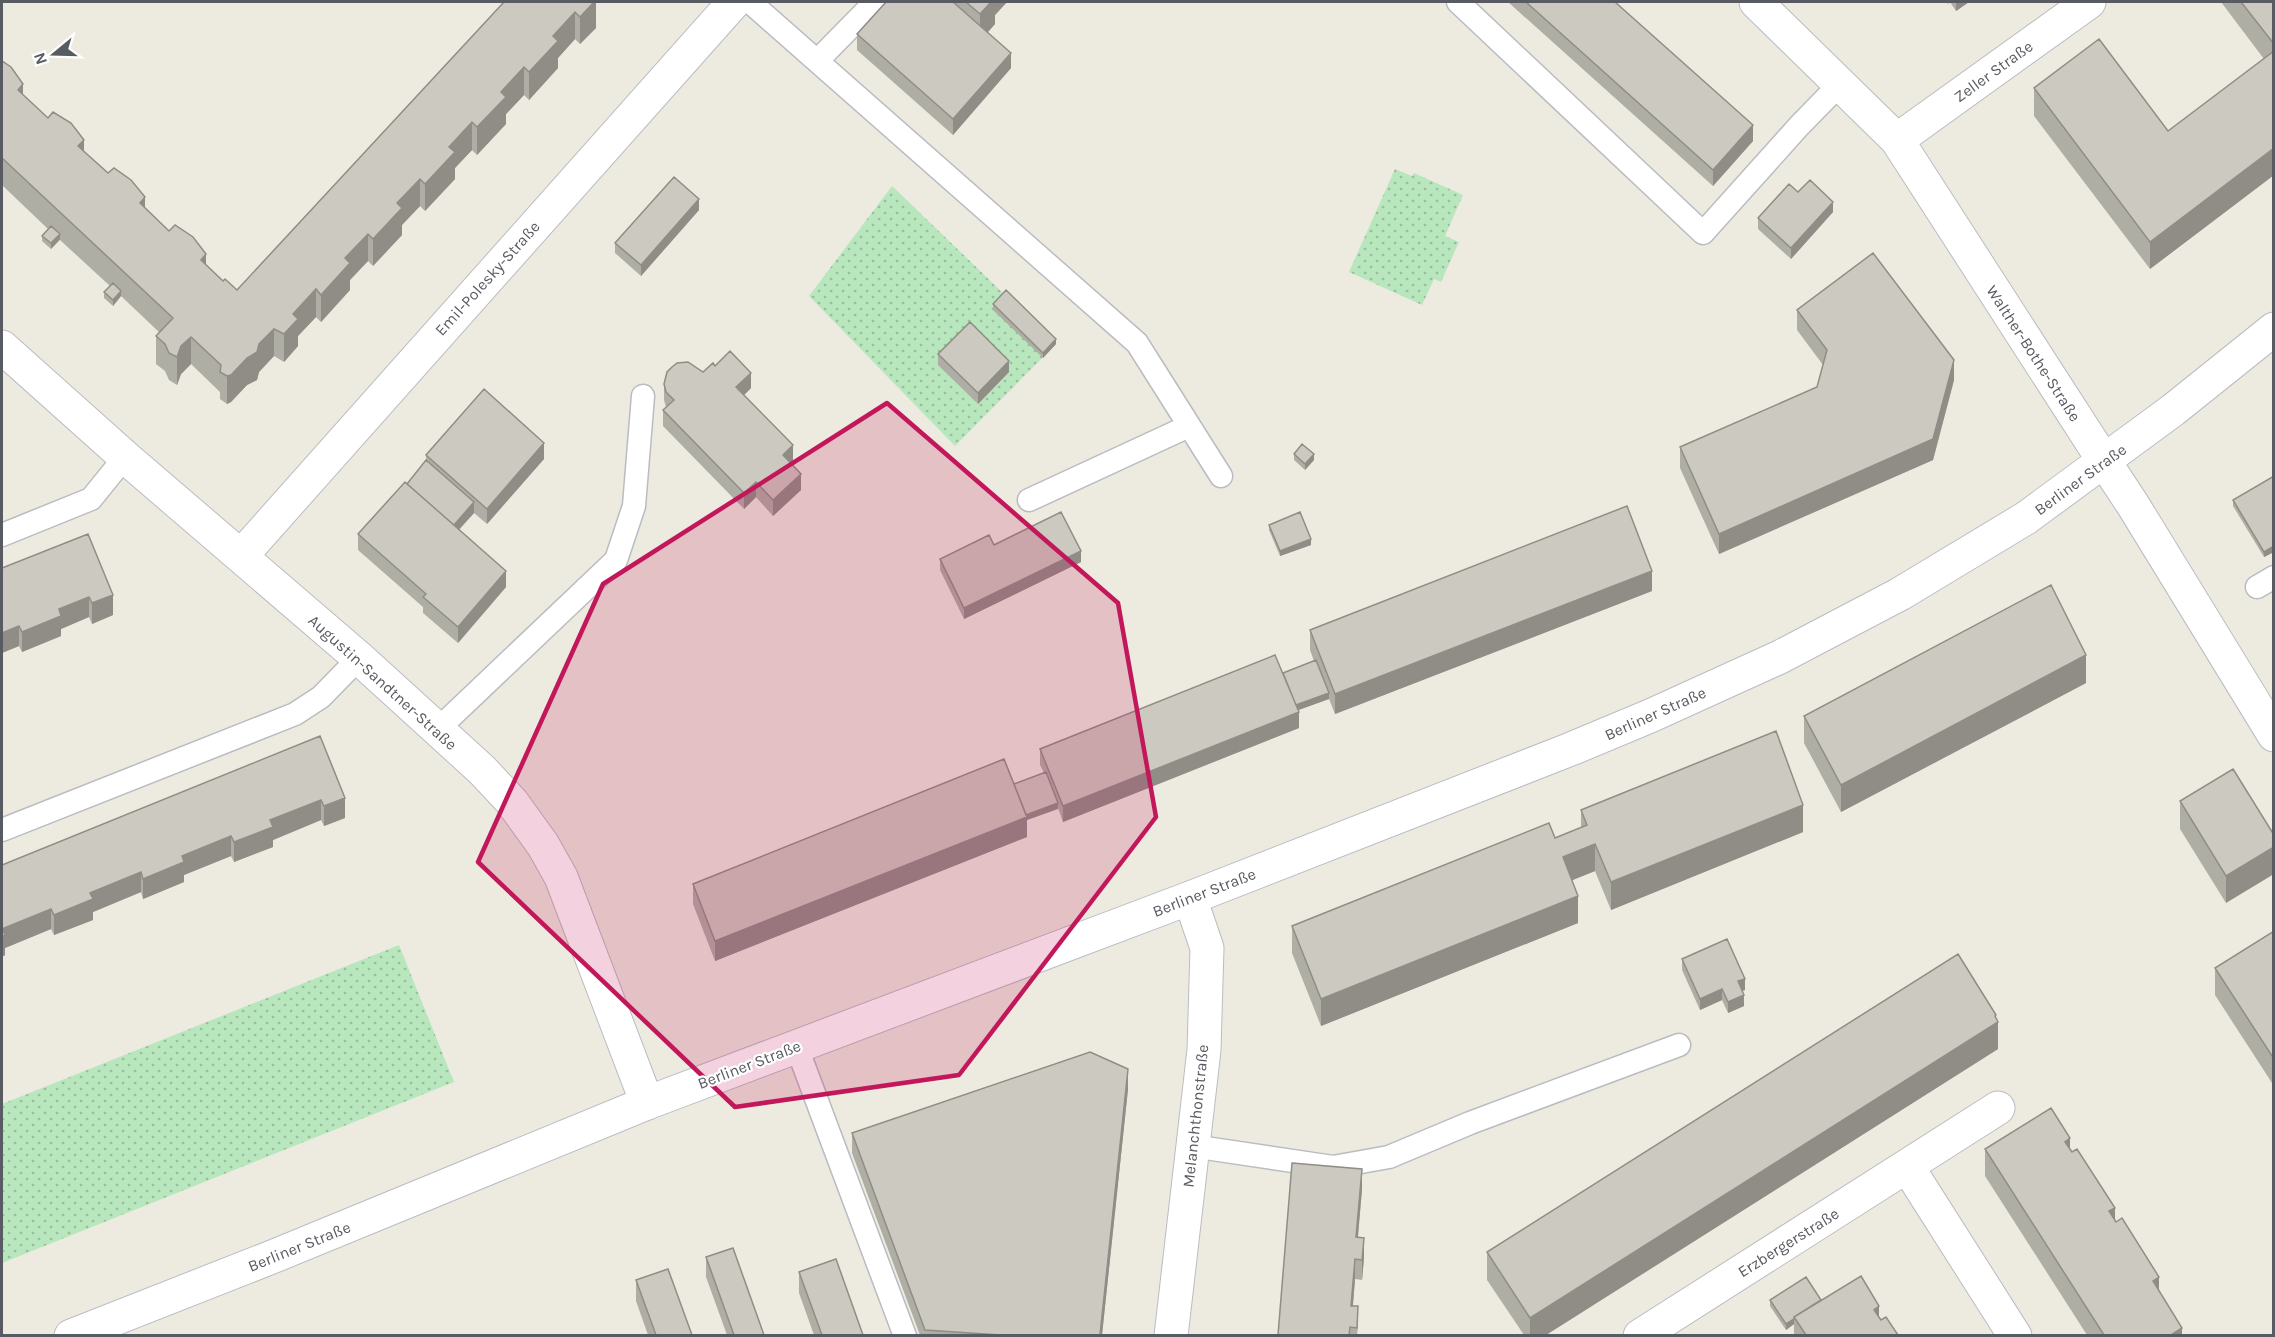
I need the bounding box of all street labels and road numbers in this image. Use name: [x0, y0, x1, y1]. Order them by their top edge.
street label: Zeller Straße: [1950, 36, 2036, 106]
street label: Emil-Polesky-Straße: [431, 217, 544, 340]
street label: Walther-Bothe-Straße: [1982, 282, 2085, 425]
street label: Berliner Straße: [2031, 440, 2130, 519]
street label: Augustin-Sandtner-Straße: [305, 611, 461, 754]
street label: Berliner Straße: [1602, 683, 1709, 744]
street label: Berliner Straße: [1150, 864, 1258, 921]
street label: Berliner Straße: [695, 1036, 803, 1093]
street label: Melanchthonstraße: [1179, 1044, 1212, 1189]
street label: Erzbergerstraße: [1734, 1204, 1842, 1281]
street label: Berliner Straße: [245, 1217, 353, 1276]

